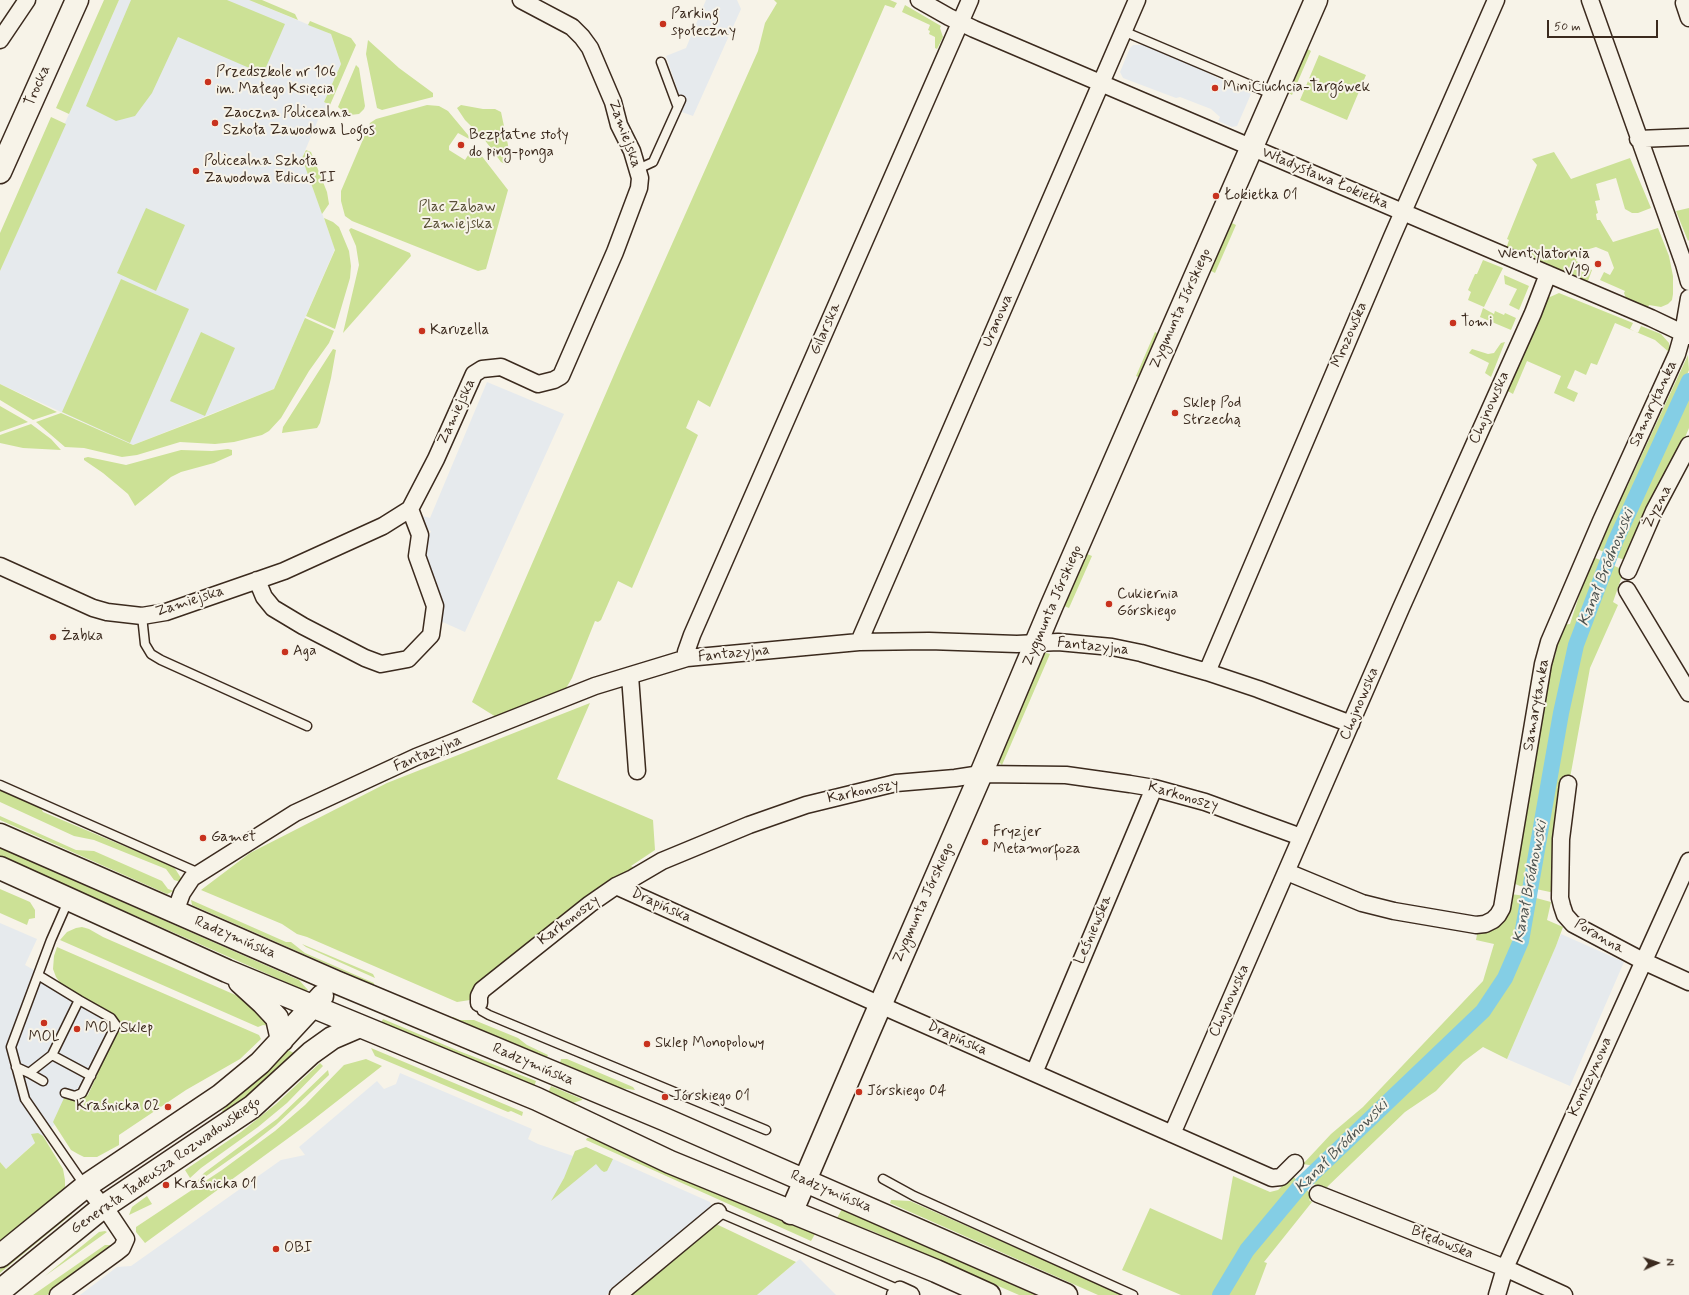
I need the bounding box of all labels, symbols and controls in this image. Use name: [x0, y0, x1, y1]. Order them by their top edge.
place label: Parking społeczny: [671, 6, 736, 41]
scale bar: [1549, 12, 1660, 38]
marker: Parking społeczny: [658, 19, 668, 29]
text: 50 m: [1554, 19, 1581, 35]
street label: Trocka: [21, 63, 55, 109]
place label: Przedszkole nr 106 im. Małego Księcia: [216, 64, 336, 99]
marker: Przedszkole nr 106 im. Małego Księcia: [203, 77, 213, 87]
place label: MiniCiuchcia-Targówek: [1223, 79, 1370, 97]
marker: MiniCiuchcia-Targówek: [1210, 83, 1220, 93]
street label: Zamiejska: [603, 98, 645, 170]
place label: Zaoczna Policealna Szkoła Zawodowa Logos: [223, 105, 375, 140]
marker: Zaoczna Policealna Szkoła Zawodowa Logos: [210, 118, 220, 128]
place label: Bezpłatne stoły do ping-ponga: [469, 127, 569, 162]
marker: Bezpłatne stoły do ping-ponga: [456, 140, 466, 150]
street label: Władysława Łokietka: [1259, 144, 1391, 214]
place label: Policealna Szkoła Zawodowa Edicus II: [204, 153, 336, 188]
marker: Policealna Szkoła Zawodowa Edicus II: [191, 166, 201, 176]
place label: Łokietka 01: [1224, 187, 1298, 205]
marker: Łokietka 01: [1211, 191, 1221, 201]
park label: Plac Zabaw Zamiejska: [418, 199, 496, 234]
street label: Zygmunta Jórskiego: [1146, 246, 1216, 372]
place label: Wentylatornia V19: [1498, 246, 1590, 281]
marker: Wentylatornia V19: [1593, 259, 1603, 269]
street label: Uranowa: [979, 292, 1017, 350]
street label: Mrozowska: [1328, 299, 1372, 371]
street label: Gilarska: [807, 300, 845, 358]
place label: Tomi: [1461, 314, 1492, 332]
marker: Tomi: [1448, 318, 1458, 328]
place label: Karuzella: [430, 322, 489, 340]
marker: Karuzella: [417, 326, 427, 336]
street label: Samarytanka: [1626, 358, 1682, 450]
street label: Chojnowska: [1466, 369, 1514, 447]
street label: Zamiejska: [434, 376, 480, 448]
place label: Sklep Pod Strzechą: [1183, 395, 1241, 430]
marker: Sklep Pod Strzechą: [1170, 408, 1180, 418]
street label: Żyzna: [1640, 482, 1676, 532]
water label: Kanał Bródnowski: [1575, 507, 1639, 629]
street label: Zygmunta Jórskiego: [1019, 543, 1087, 669]
street label: Zamiejska: [154, 582, 226, 622]
place label: Cukiernia Górskiego: [1117, 586, 1178, 621]
marker: Cukiernia Górskiego: [1104, 599, 1114, 609]
place label: Żabka: [61, 628, 103, 646]
marker: Żabka: [48, 632, 58, 642]
street label: Fantazyjna: [1056, 634, 1130, 660]
street label: Fantazyjna: [697, 641, 771, 667]
place label: Aga: [293, 643, 317, 661]
marker: Aga: [280, 647, 290, 657]
street label: Samarytanka: [1520, 658, 1554, 752]
street label: Chojnowska: [1337, 665, 1383, 743]
street label: Fantazyjna: [391, 732, 465, 776]
street label: Karkonoszy: [826, 776, 900, 808]
street label: Karkonoszy: [1146, 778, 1220, 816]
water label: Kanał Bródnowski: [1510, 819, 1552, 945]
place label: Fryzjer Metamorfoza: [993, 824, 1080, 859]
place label: Gamet: [211, 829, 256, 847]
marker: Gamet: [198, 833, 208, 843]
marker: Fryzjer Metamorfoza: [980, 837, 990, 847]
street label: Zygmunta Jórskiego: [889, 840, 959, 966]
street label: Drapińska: [628, 885, 694, 927]
street label: Karkonoszy: [535, 892, 603, 950]
street label: Leśniewska: [1071, 893, 1117, 967]
street label: Radzymińska: [192, 913, 278, 963]
street label: Poranna: [1571, 916, 1627, 958]
street label: Chojnowska: [1206, 962, 1254, 1040]
marker: MOL: [39, 1018, 49, 1028]
street label: Drapińska: [924, 1018, 990, 1060]
place label: MOL Sklep: [85, 1020, 153, 1038]
marker: MOL Sklep: [72, 1024, 82, 1034]
place label: MOL: [28, 1029, 60, 1047]
street label: Koniczynowa: [1565, 1034, 1617, 1120]
place label: Sklep Monopolowy: [655, 1035, 764, 1053]
marker: Sklep Monopolowy: [642, 1039, 652, 1049]
street label: Radzymińska: [490, 1040, 576, 1090]
place label: Jórskiego 04: [867, 1083, 947, 1101]
marker: Jórskiego 04: [854, 1087, 864, 1097]
place label: Jórskiego 01: [673, 1088, 750, 1106]
marker: Jórskiego 01: [660, 1092, 670, 1102]
street label: Generała Tadeusza Rozwadowskiego: [68, 1093, 264, 1239]
water label: Kanał Bródnowski: [1291, 1096, 1393, 1198]
place label: Kraśnicka 02: [76, 1098, 160, 1116]
marker: Kraśnicka 02: [163, 1102, 173, 1112]
street label: Radzymińska: [788, 1167, 874, 1217]
place label: Kraśnicka 01: [174, 1176, 257, 1194]
marker: Kraśnicka 01: [161, 1180, 171, 1190]
street label: Błędowska: [1408, 1222, 1476, 1264]
place label: OBI: [284, 1240, 312, 1258]
north arrow: [1637, 1243, 1677, 1283]
marker: OBI: [271, 1244, 281, 1254]
text: N: [1662, 1258, 1676, 1266]

